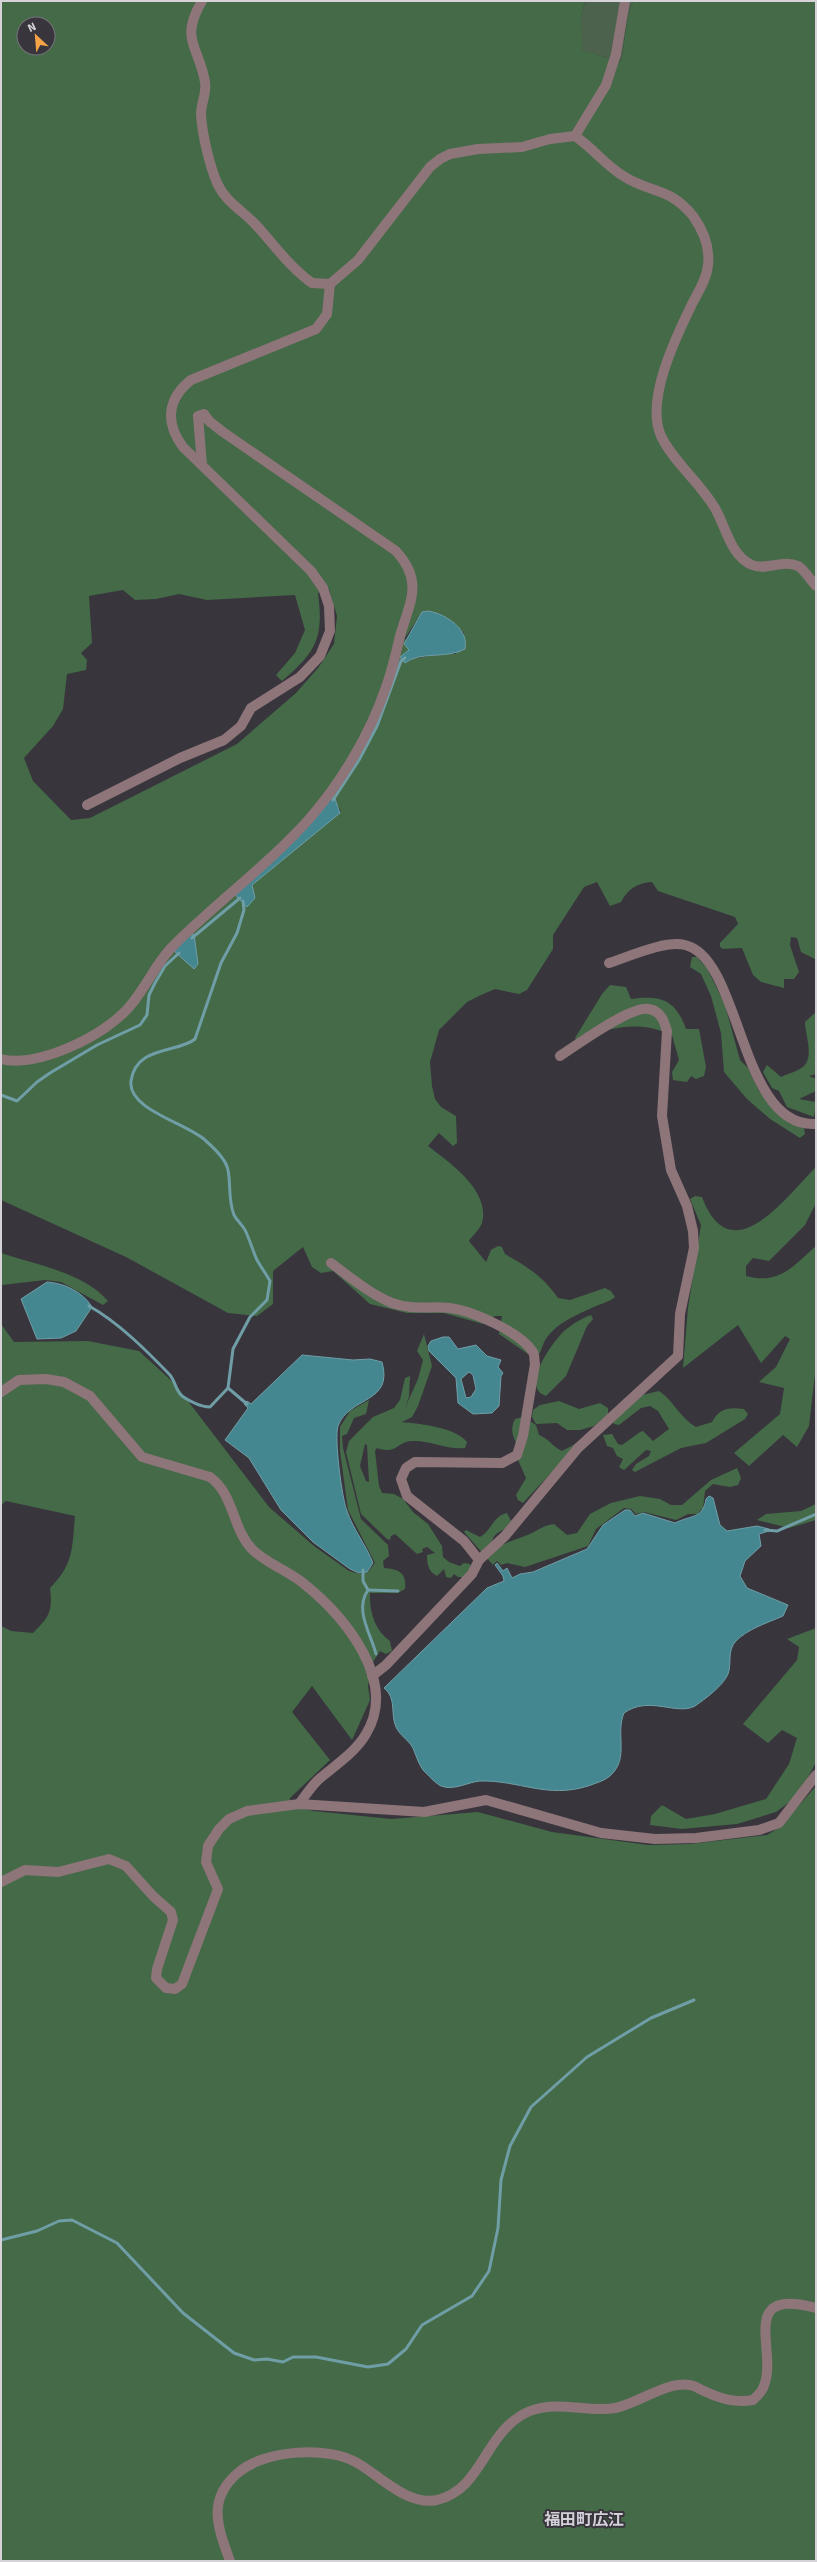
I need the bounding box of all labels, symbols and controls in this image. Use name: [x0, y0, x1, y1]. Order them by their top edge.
north arrow: [16, 16, 56, 56]
text: N: [26, 20, 38, 35]
district label: 福田町広江: [544, 2510, 624, 2530]

